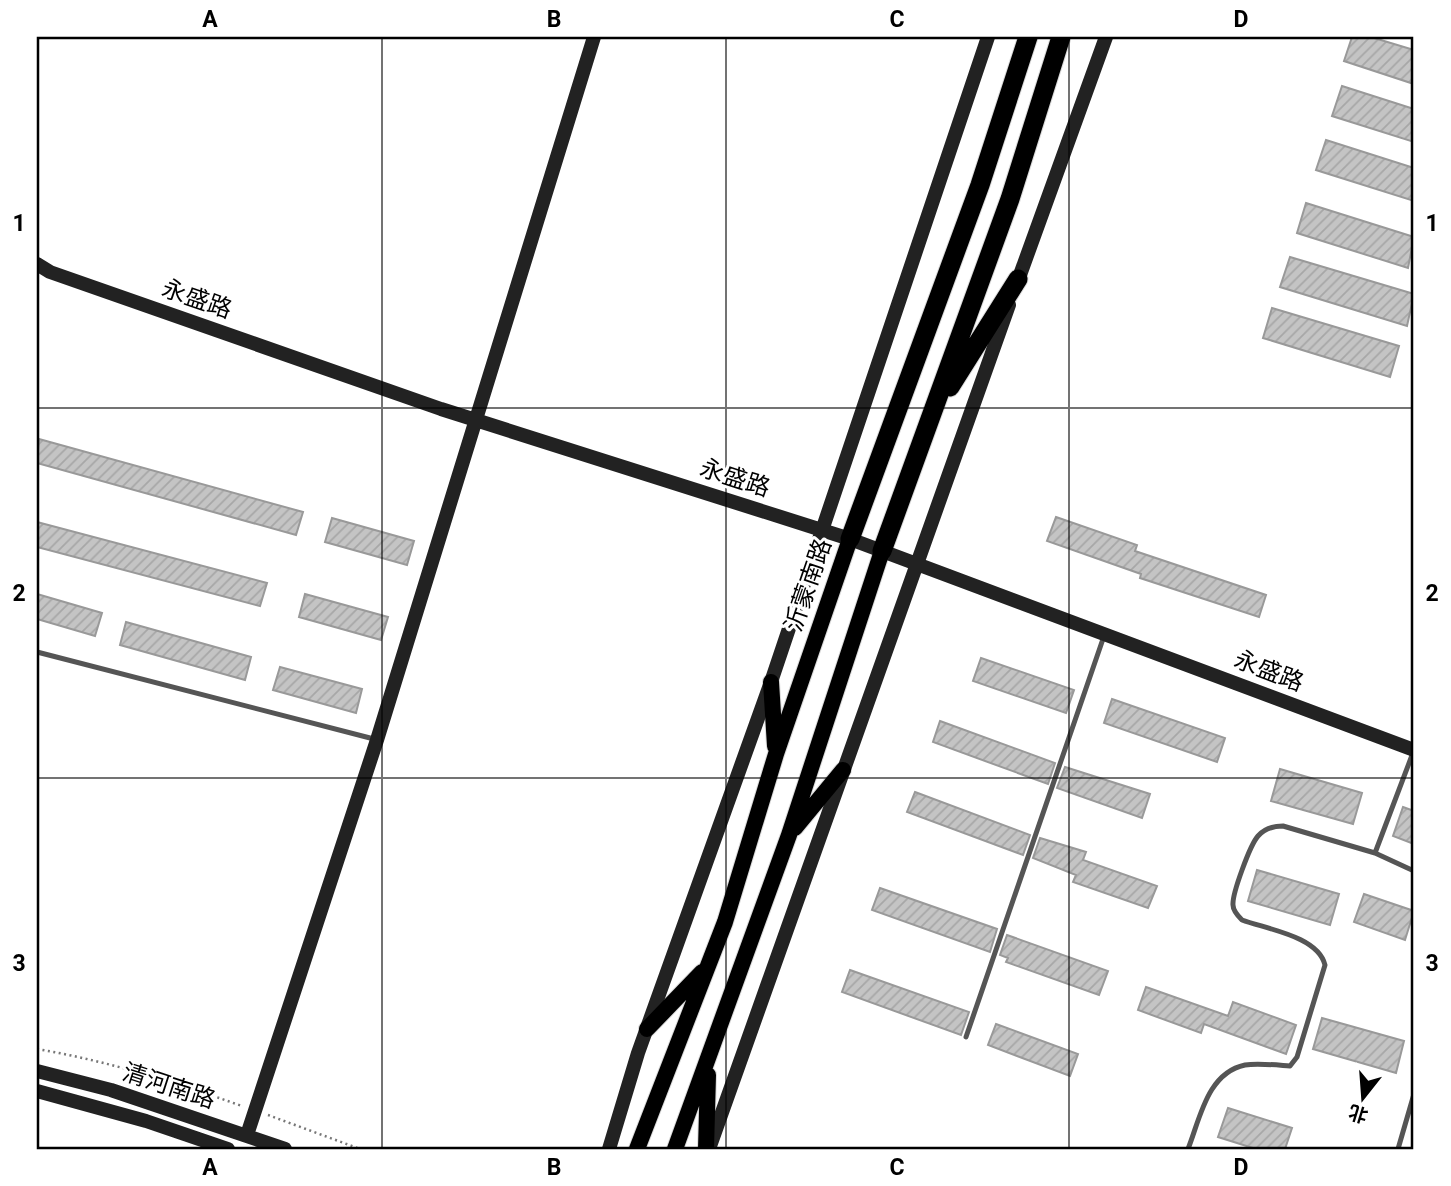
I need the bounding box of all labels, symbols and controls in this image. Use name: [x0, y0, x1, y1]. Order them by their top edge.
text: A: [202, 6, 218, 33]
text: B: [547, 6, 561, 33]
text: C: [889, 6, 905, 33]
text: D: [1234, 6, 1248, 33]
text: 1: [12, 210, 26, 237]
text: 1: [1425, 210, 1439, 237]
street label: 永盛路: [158, 274, 236, 324]
street label: 永盛路: [696, 454, 774, 502]
street label: 沂蒙南路: [779, 535, 837, 635]
text: 2: [12, 580, 26, 607]
text: 2: [1425, 580, 1439, 607]
street label: 永盛路: [1230, 645, 1308, 697]
text: 3: [12, 950, 26, 977]
text: 3: [1425, 950, 1439, 977]
street label: 清河南路: [119, 1058, 219, 1114]
north arrow: [1328, 1064, 1398, 1134]
text: 北: [1346, 1100, 1371, 1128]
text: A: [202, 1154, 218, 1181]
text: B: [547, 1154, 561, 1181]
text: C: [889, 1154, 905, 1181]
text: D: [1234, 1154, 1248, 1181]

